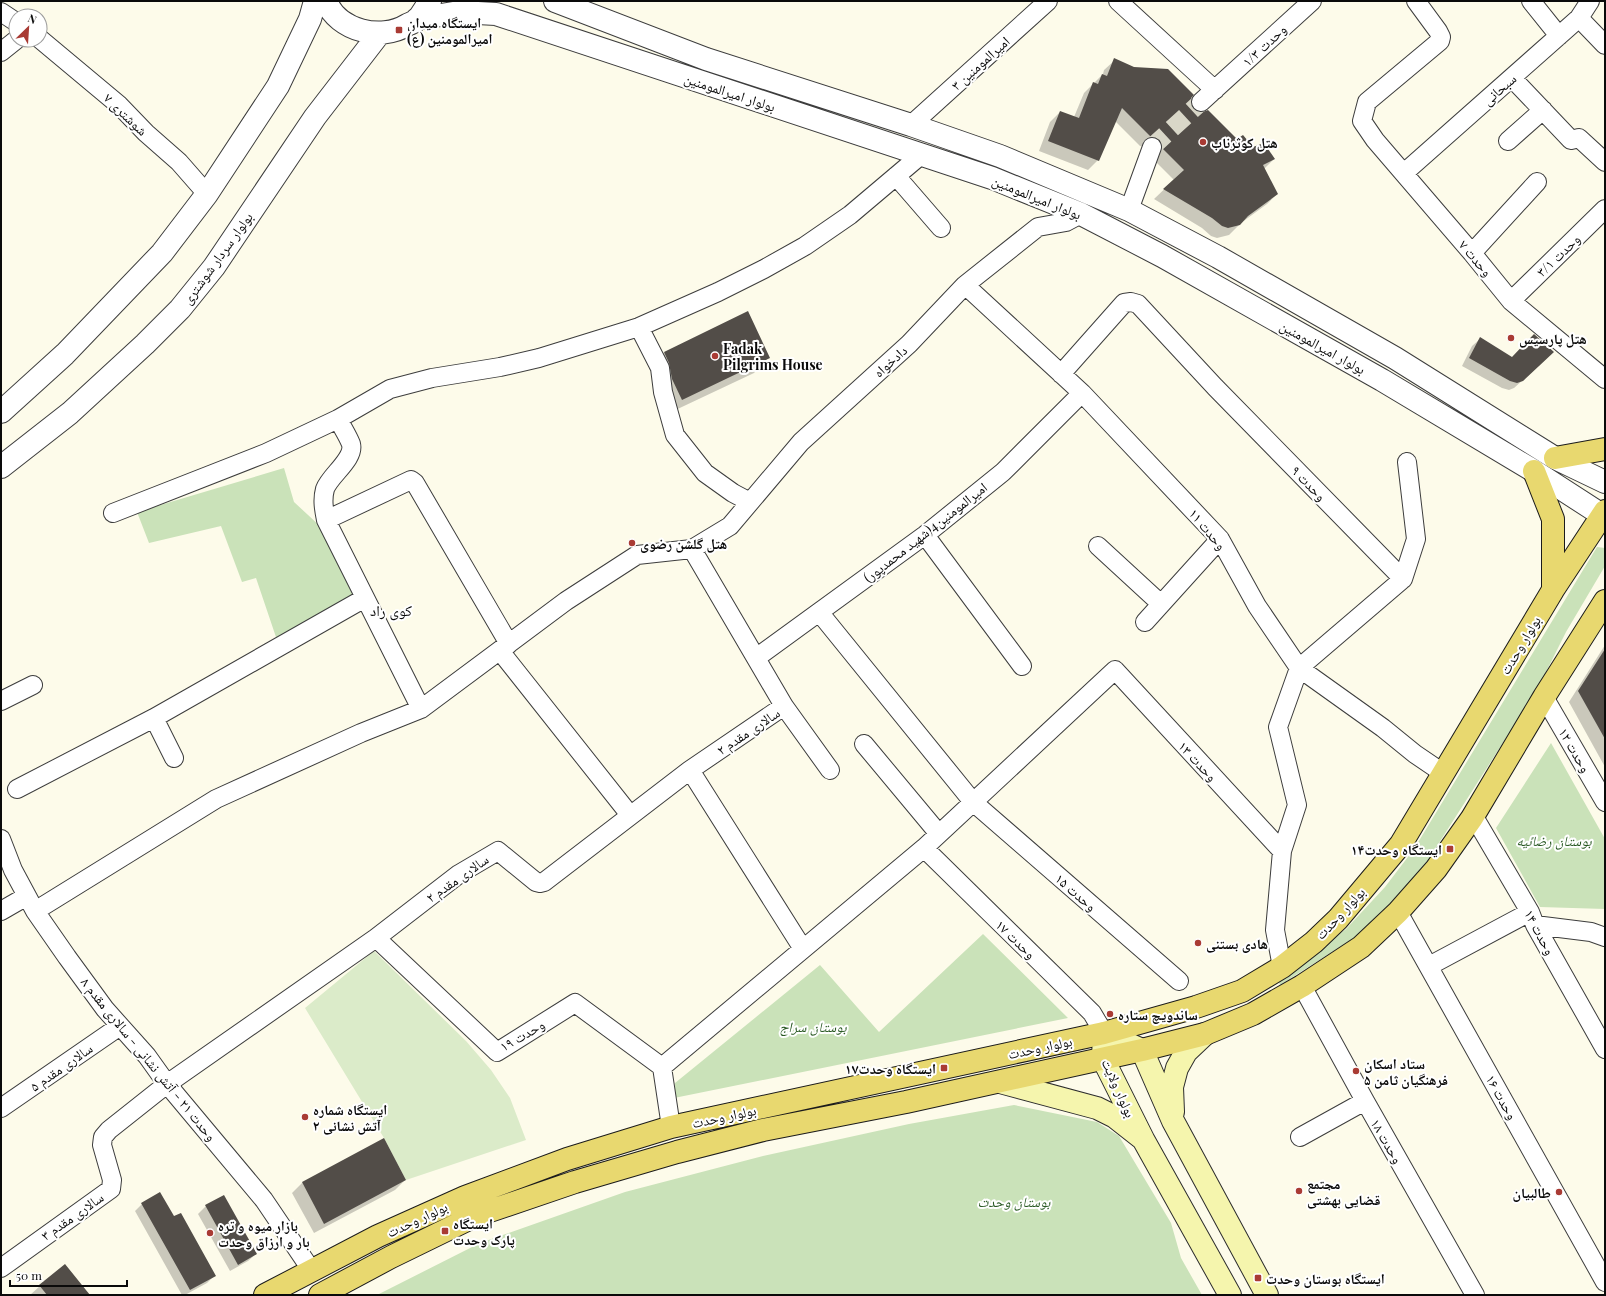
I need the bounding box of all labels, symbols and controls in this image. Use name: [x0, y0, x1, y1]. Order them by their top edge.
north arrow: [8, 8, 48, 48]
text: N: [26, 10, 39, 27]
place label: ایستگاه میدان امیرالمومنین (ع): [407, 13, 493, 48]
street label: وحدت ۱/۳: [1238, 20, 1290, 70]
marker: ایستگاه میدان امیرالمومنین (ع): [394, 25, 404, 35]
street label: امیرالمومنین ۳: [947, 32, 1013, 94]
street label: بولوار امیرالمومنین: [682, 68, 778, 116]
street label: سبحانی: [1478, 69, 1520, 109]
street label: شوشتری ۷: [100, 88, 152, 140]
place label: هتل کوثرناب: [1211, 133, 1278, 152]
marker: هتل کوثرناب: [1198, 137, 1208, 147]
street label: بولوار امیرالمومنین: [989, 170, 1085, 224]
street label: بولوار سردار شوشتری: [177, 208, 257, 308]
street label: وحدت ۳/۱: [1532, 229, 1584, 281]
street label: وحدت ۷: [1455, 236, 1497, 280]
street label: بولوار امیرالمومنین: [1277, 316, 1369, 378]
place label: هتل پارسیس: [1519, 329, 1587, 348]
marker: هتل پارسیس: [1506, 333, 1516, 343]
place label: Fadak Pilgrims House: [723, 339, 823, 374]
street label: دادخواه: [869, 341, 911, 381]
marker: Fadak Pilgrims House: [710, 351, 720, 361]
street label: وحدت ۹: [1287, 461, 1331, 505]
street label: امیرالمومنین4(شهید محمدپور): [859, 478, 991, 587]
street label: وحدت ۱۱: [1185, 504, 1231, 554]
place label: هتل گلشن رضوی: [640, 534, 727, 553]
marker: هتل گلشن رضوی: [627, 538, 637, 548]
district label: کوی راد: [370, 600, 412, 621]
street label: بولوار وحدت: [1495, 612, 1545, 678]
street label: سالاری مقدم ۲: [713, 703, 784, 760]
street label: وحدت ۱۲: [1555, 724, 1595, 776]
street label: وحدت ۱۳: [1174, 737, 1222, 785]
park label: بوستان رضائیه: [1516, 831, 1592, 850]
place label: ایستگاه وحدت۱۴: [1351, 840, 1442, 859]
marker: ایستگاه وحدت۱۴: [1445, 844, 1455, 854]
street label: سالاری مقدم ۲: [422, 849, 493, 907]
street label: وحدت ۱۵: [1051, 869, 1101, 915]
street label: بولوار وحدت: [1311, 883, 1369, 943]
street label: وحدت ۱۴: [1520, 906, 1560, 958]
street label: وحدت ۱۷: [992, 915, 1040, 963]
place label: هادی بستنی: [1206, 934, 1268, 953]
marker: هادی بستنی: [1193, 938, 1203, 948]
street label: وحدت ۲۱ - آتش نشانی - سالاری مقدم ۸: [76, 973, 221, 1145]
place label: ساندویچ ستاره: [1118, 1005, 1198, 1024]
marker: ساندویچ ستاره: [1105, 1009, 1115, 1019]
street label: وحدت ۱۹: [496, 1015, 548, 1055]
park label: بوستان سراج: [779, 1017, 847, 1037]
street label: بولوار وحدت: [1006, 1031, 1074, 1063]
street label: سالاری مقدم ۵: [26, 1038, 97, 1096]
place label: ستاد اسکان فرهنگیان ثامن ۵: [1364, 1054, 1448, 1089]
street label: بولوار ولایت: [1098, 1056, 1140, 1120]
place label: ایستگاه وحدت۱۷: [845, 1059, 936, 1078]
marker: ایستگاه وحدت۱۷: [939, 1063, 949, 1073]
marker: ستاد اسکان فرهنگیان ثامن ۵: [1351, 1066, 1361, 1076]
street label: وحدت ۱۶: [1482, 1071, 1522, 1123]
place label: ایستگاه شماره ۲ آتش نشانی: [313, 1100, 387, 1135]
street label: بولوار وحدت: [690, 1100, 758, 1132]
marker: ایستگاه شماره ۲ آتش نشانی: [300, 1112, 310, 1122]
street label: وحدت ۱۸: [1367, 1115, 1407, 1167]
place label: مجتمع قضایی بهشتی: [1307, 1174, 1380, 1209]
place label: طالبیان: [1513, 1183, 1551, 1202]
marker: مجتمع قضایی بهشتی: [1294, 1186, 1304, 1196]
street label: سالاری مقدم ۳: [37, 1187, 108, 1245]
marker: طالبیان: [1554, 1187, 1564, 1197]
park label: بوستان وحدت: [978, 1192, 1051, 1211]
street label: بولوار وحدت: [384, 1197, 451, 1241]
place label: ایستگاه پارک وحدت: [453, 1214, 515, 1249]
place label: بازار میوه و تره بار و ارزاق وحدت: [218, 1216, 310, 1251]
marker: ایستگاه پارک وحدت: [440, 1226, 450, 1236]
marker: بازار میوه و تره بار و ارزاق وحدت: [205, 1228, 215, 1238]
scale bar: [10, 1262, 127, 1288]
text: 50 m: [16, 1267, 42, 1283]
place label: ایستگاه بوستان وحدت: [1266, 1269, 1385, 1288]
marker: ایستگاه بوستان وحدت: [1253, 1273, 1263, 1283]

